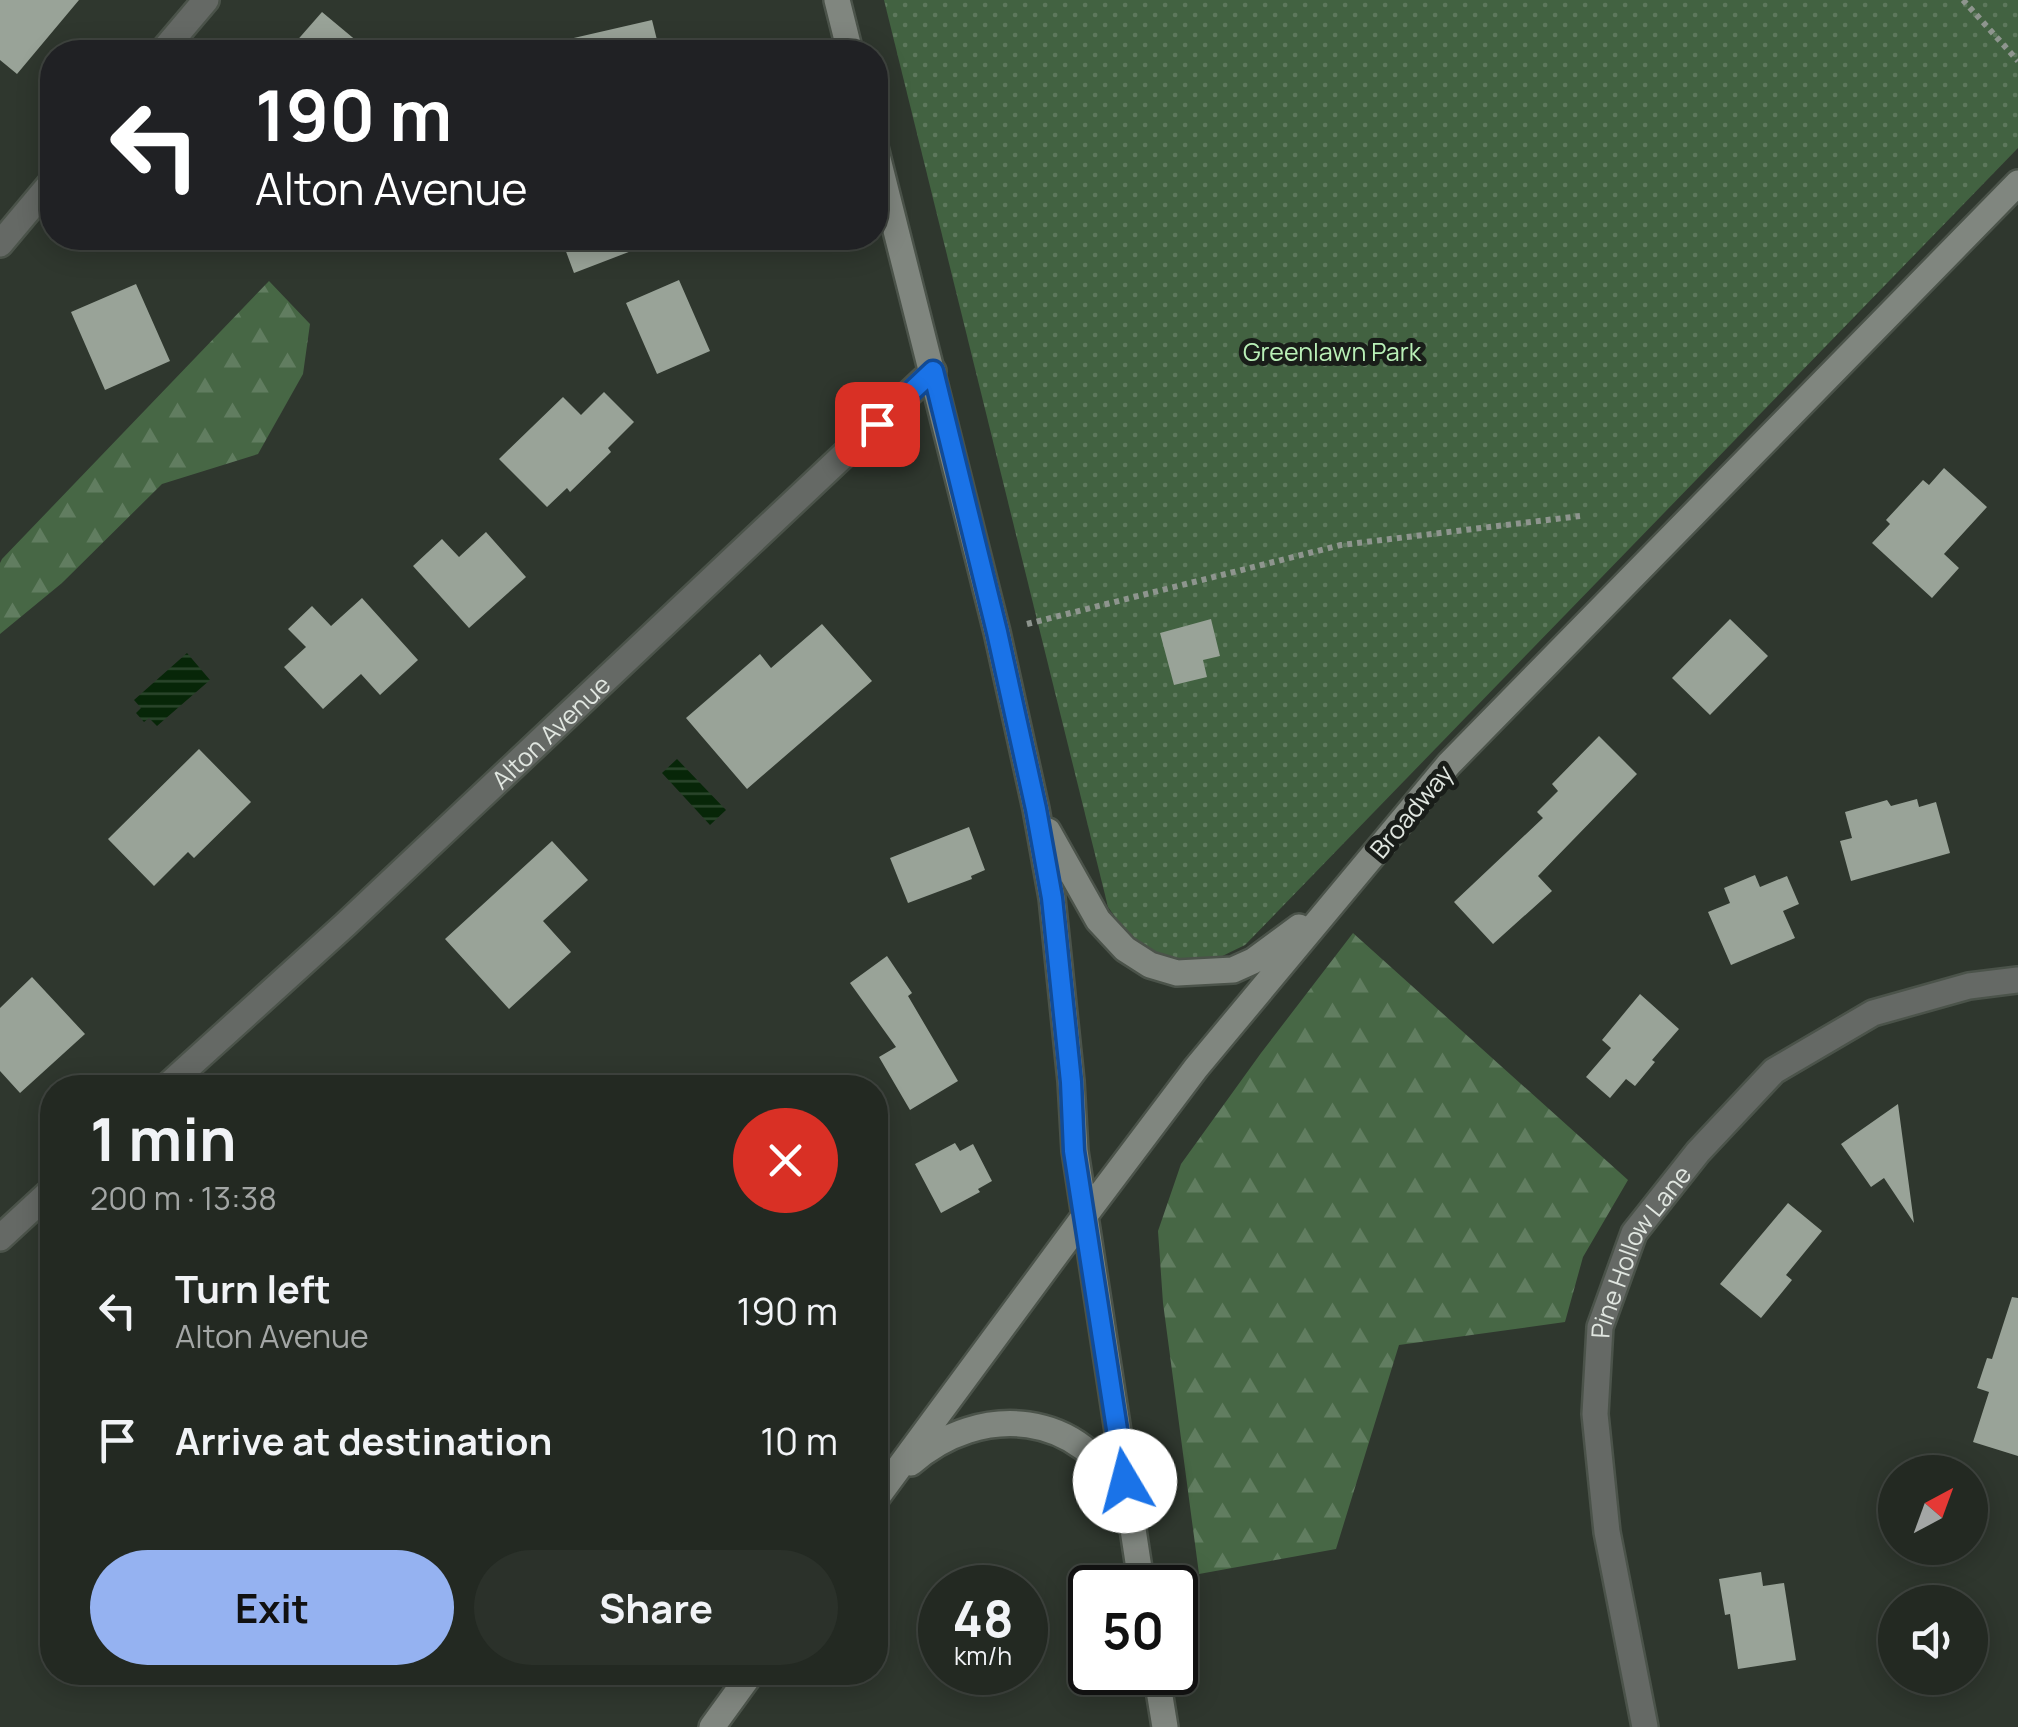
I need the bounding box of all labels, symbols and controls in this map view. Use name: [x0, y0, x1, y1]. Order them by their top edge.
text: 190 m: [255, 66, 452, 162]
icon: left: [90, 80, 220, 210]
text: Alton Avenue: [255, 157, 528, 219]
park label: Greenlawn Park: [1243, 334, 1422, 369]
pin: [835, 382, 920, 467]
icon: arrive: [850, 397, 905, 452]
street label: Alton Avenue: [483, 667, 617, 796]
street label: Broadway: [1361, 757, 1461, 865]
text: 1 min: [90, 1097, 237, 1179]
button: close: [733, 1108, 838, 1213]
street label: Pine Hollow Lane: [1582, 1157, 1699, 1339]
text: 200 m · 13:38: [90, 1176, 277, 1220]
text: Turn left: [175, 1262, 331, 1314]
icon: left: [90, 1283, 145, 1338]
text: 190 m: [737, 1284, 838, 1336]
text: Alton Avenue: [175, 1314, 369, 1358]
icon: arrive: [90, 1413, 145, 1468]
text: Arrive at destination: [175, 1414, 552, 1466]
text: 10 m: [760, 1414, 838, 1466]
position arrow: [1073, 1429, 1177, 1533]
north arrow: [1878, 1455, 1988, 1565]
map controls: [1878, 1455, 1988, 1695]
button: Exit: [90, 1550, 454, 1665]
button: Share: [474, 1550, 838, 1665]
speed limit sign: 50: [1068, 1565, 1198, 1695]
text: 48: [952, 1584, 1014, 1652]
button: sound: [1878, 1585, 1988, 1695]
text: km/h: [954, 1638, 1012, 1673]

